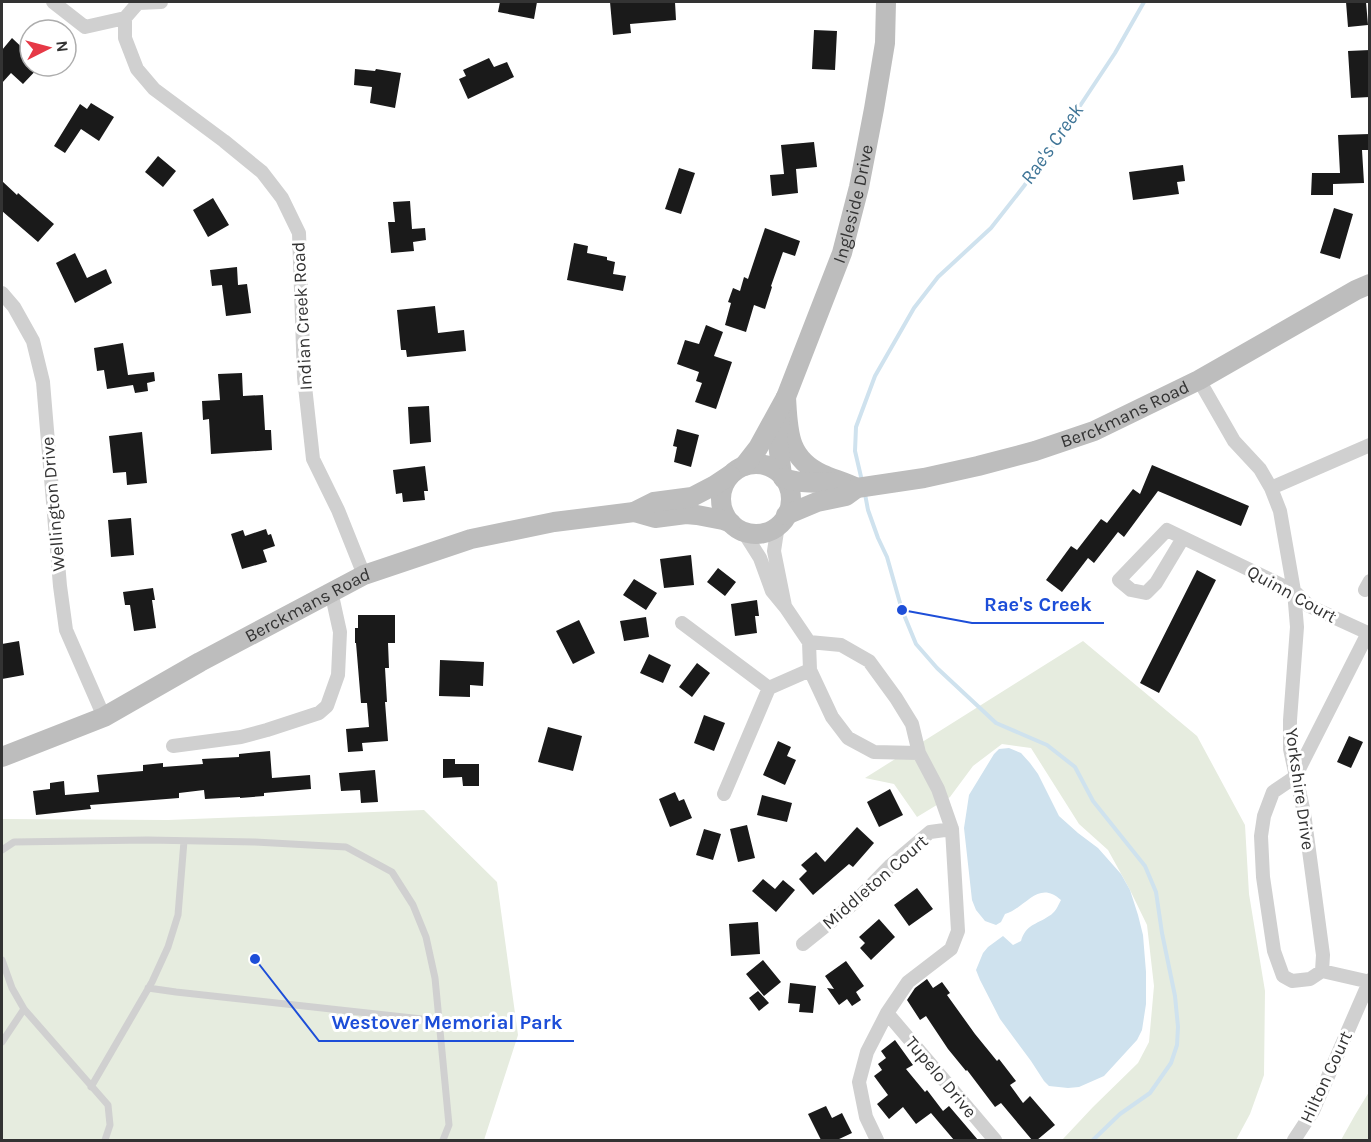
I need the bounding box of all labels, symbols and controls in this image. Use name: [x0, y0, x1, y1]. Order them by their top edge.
north arrow: [18, 18, 78, 78]
text: N: [52, 40, 72, 53]
water label: Rae's Creek: [1016, 99, 1089, 189]
street label: Ingleside Drive: [828, 143, 878, 267]
street label: Indian Creek Road: [287, 241, 317, 391]
street label: Berckmans Road: [1058, 375, 1193, 453]
street label: Wellington Drive: [36, 436, 70, 572]
street label: Quinn Court: [1243, 560, 1341, 628]
street label: Berckmans Road: [241, 563, 373, 647]
callout: Rae's Creek: [972, 585, 1104, 623]
text: Rae's Creek: [984, 593, 1092, 616]
street label: Yorkshire Drive: [1281, 727, 1319, 851]
street label: Middleton Court: [818, 830, 933, 934]
callout: Westover Memorial Park: [319, 1003, 574, 1041]
text: Westover Memorial Park: [331, 1011, 563, 1034]
street label: Hilton Court: [1295, 1027, 1357, 1127]
street label: Tupelo Drive: [901, 1032, 981, 1122]

